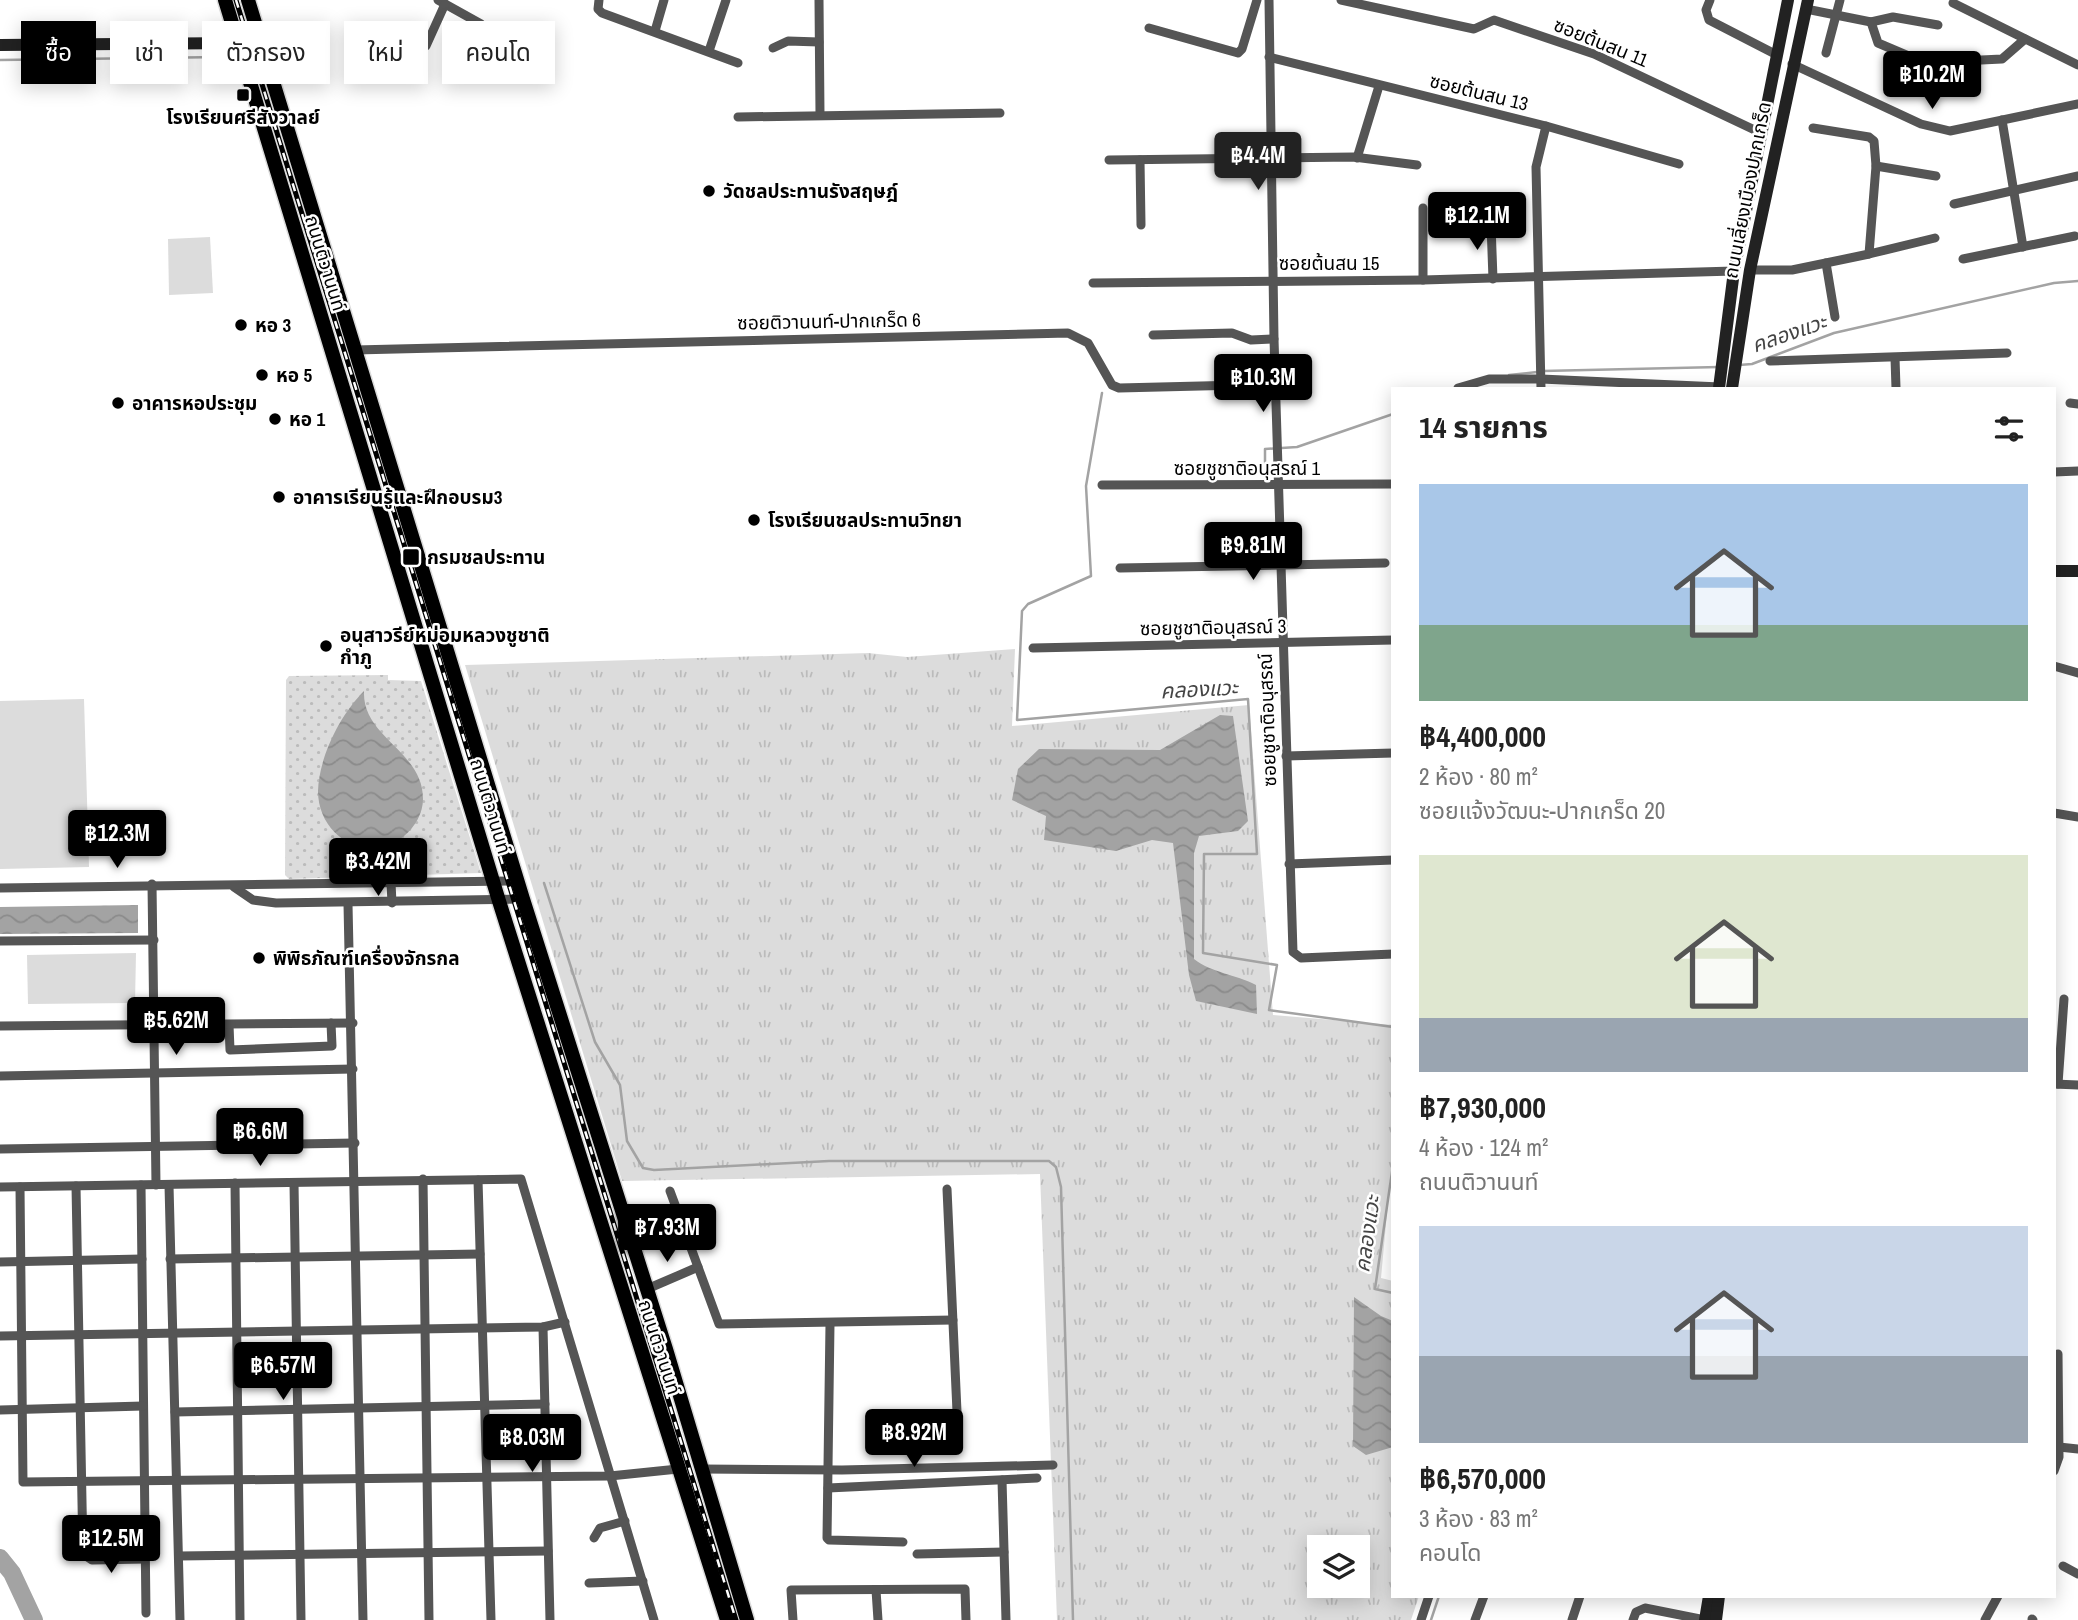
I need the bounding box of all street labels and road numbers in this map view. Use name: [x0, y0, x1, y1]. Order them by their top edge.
street label: ซอยต้นสน 11: [1550, 11, 1652, 73]
street label: ซอยต้นสน 13: [1427, 67, 1531, 117]
street label: ถนนเลี่ยงเมืองปากเกร็ด: [1717, 99, 1777, 281]
street label: ถนนติวานนท์: [299, 212, 353, 314]
street label: ซอยต้นสน 15: [1279, 250, 1380, 276]
street label: ซอยติวานนท์-ปากเกร็ด 6: [737, 306, 921, 336]
street label: ซอยชูชาติอนุสรณ์ 1: [1174, 455, 1321, 481]
street label: ซอยชูชาติอนุสรณ์ 3: [1140, 613, 1286, 641]
street label: ซอยชูชาติอนุสรณ์: [1252, 653, 1282, 787]
street label: ถนนติวานนท์: [464, 755, 518, 857]
street label: ถนนติวานนท์: [632, 1296, 688, 1398]

